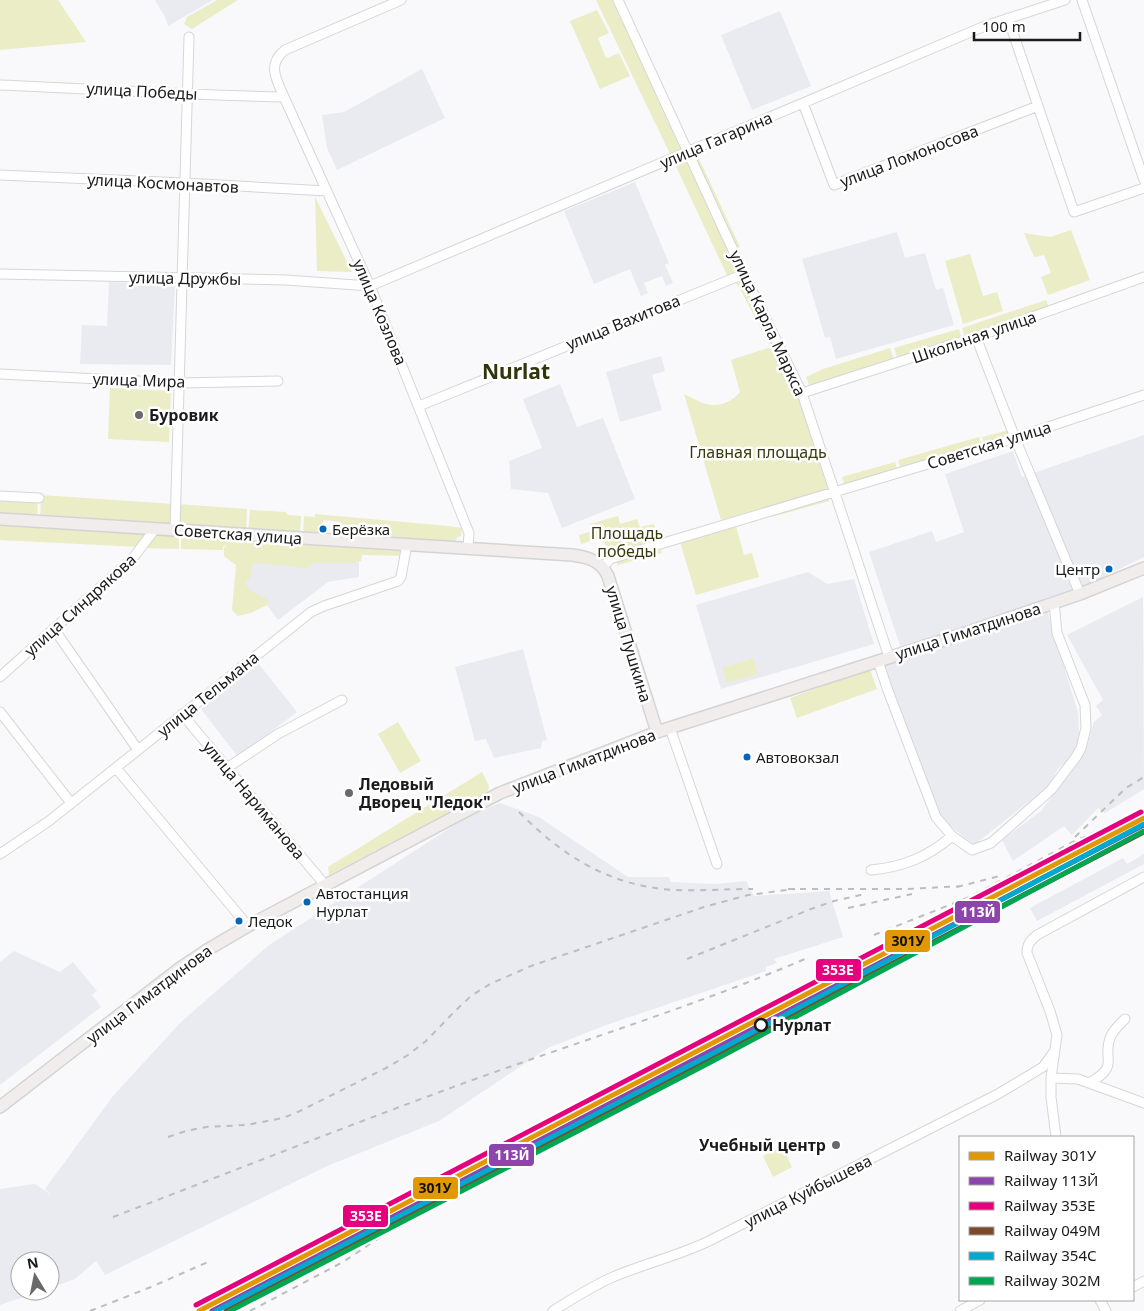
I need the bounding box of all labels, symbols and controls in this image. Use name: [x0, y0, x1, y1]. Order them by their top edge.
scale bar: [974, 10, 1080, 42]
text: 100 m: [982, 16, 1026, 36]
street label: улица Победы: [86, 77, 198, 105]
street label: улица Гагарина: [656, 106, 776, 174]
street label: улица Ломоносова: [837, 119, 981, 193]
street label: улица Космонавтов: [87, 168, 239, 198]
street label: улица Карла Маркса: [725, 247, 811, 399]
street label: улица Козлова: [348, 256, 412, 368]
street label: улица Дружбы: [129, 266, 241, 290]
street label: улица Вахитова: [563, 289, 683, 355]
street label: Школьная улица: [909, 305, 1039, 369]
district label: Nurlat: [482, 357, 550, 385]
street label: улица Мира: [92, 367, 186, 393]
place label: Буровик: [149, 404, 219, 426]
marker: Буровик: [133, 409, 145, 421]
street label: Советская улица: [924, 416, 1054, 474]
park label: Главная площадь: [689, 441, 827, 463]
street label: Советская улица: [173, 519, 303, 549]
place label: Берёзка: [332, 519, 390, 539]
park label: Площадь победы: [591, 522, 663, 562]
marker: Берёзка: [318, 524, 328, 534]
street label: улица Синдрякова: [19, 549, 141, 661]
place label: Центр: [1055, 559, 1100, 579]
marker: Центр: [1104, 564, 1114, 574]
street label: улица Пушкина: [601, 583, 657, 705]
street label: улица Гиматдинова: [892, 597, 1044, 665]
street label: улица Тельмана: [153, 646, 263, 742]
street label: улица Гиматдинова: [509, 724, 659, 798]
street label: улица Нариманова: [198, 736, 310, 864]
place label: Автовокзал: [756, 747, 839, 767]
marker: Автовокзал: [742, 752, 752, 762]
place label: Ледовый Дворец "Ледок": [359, 773, 491, 813]
marker: Ледовый Дворец "Ледок": [343, 787, 355, 799]
place label: Автостанция Нурлат: [316, 883, 409, 921]
marker: Автостанция Нурлат: [302, 897, 312, 907]
line badge: 113Й: [954, 900, 1001, 924]
text: 113Й: [960, 902, 996, 921]
place label: Ледок: [248, 911, 293, 931]
marker: Ледок: [234, 916, 244, 926]
line badge: 301У: [884, 929, 931, 953]
text: 301У: [891, 931, 925, 950]
street label: улица Гиматдинова: [82, 940, 216, 1048]
line badge: 353Е: [815, 958, 862, 982]
text: 353Е: [822, 960, 854, 979]
place label: Нурлат: [772, 1014, 831, 1036]
marker: Нурлат: [754, 1018, 768, 1032]
place label: Учебный центр: [699, 1134, 826, 1156]
legend: [959, 1136, 1134, 1301]
marker: Учебный центр: [830, 1139, 842, 1151]
line badge: 113Й: [488, 1143, 535, 1167]
text: 113Й: [494, 1145, 530, 1164]
text: Railway 301У: [1004, 1145, 1097, 1165]
street label: улица Куйбышева: [741, 1149, 875, 1233]
text: Railway 113Й: [1004, 1170, 1098, 1190]
line badge: 301У: [412, 1176, 459, 1200]
text: 301У: [418, 1178, 452, 1197]
text: Railway 353Е: [1004, 1195, 1095, 1215]
line badge: 353Е: [342, 1204, 389, 1228]
text: 353Е: [350, 1206, 382, 1225]
text: Railway 049М: [1004, 1220, 1101, 1240]
text: Railway 354С: [1004, 1245, 1097, 1265]
north arrow: [10, 1251, 60, 1301]
text: N: [25, 1252, 40, 1273]
text: Railway 302М: [1004, 1270, 1101, 1290]

